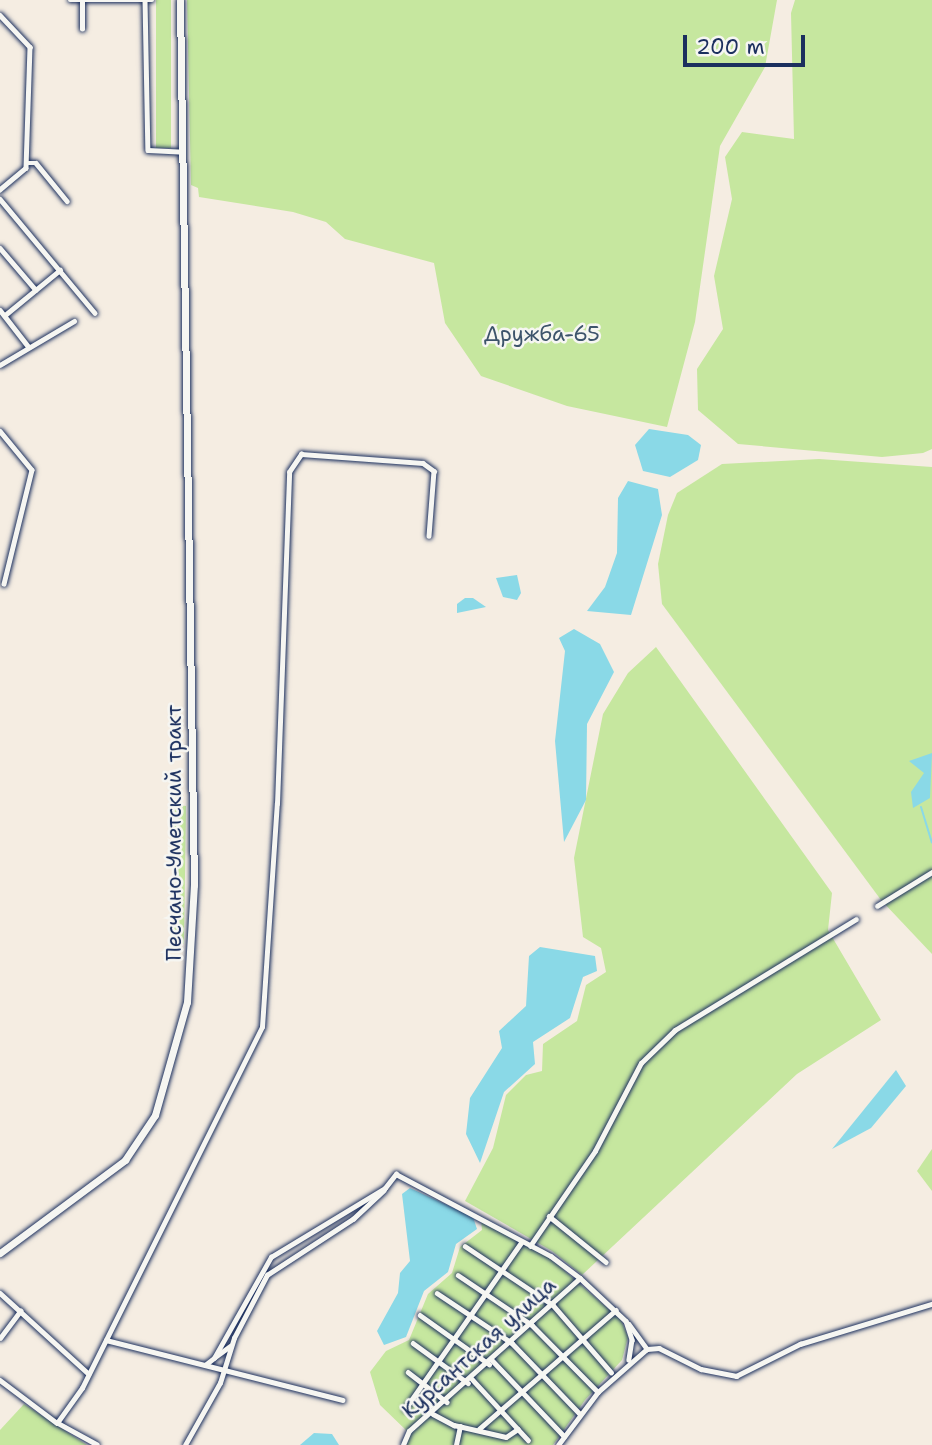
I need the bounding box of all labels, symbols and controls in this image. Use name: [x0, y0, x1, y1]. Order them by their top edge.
scale bar: [687, 21, 810, 65]
text: 200 m: [696, 33, 765, 61]
park label: Дружба-65: [484, 321, 600, 347]
street label: Песчано-Уметский тракт: [161, 705, 187, 961]
street label: Курсантская улица: [397, 1272, 561, 1424]

